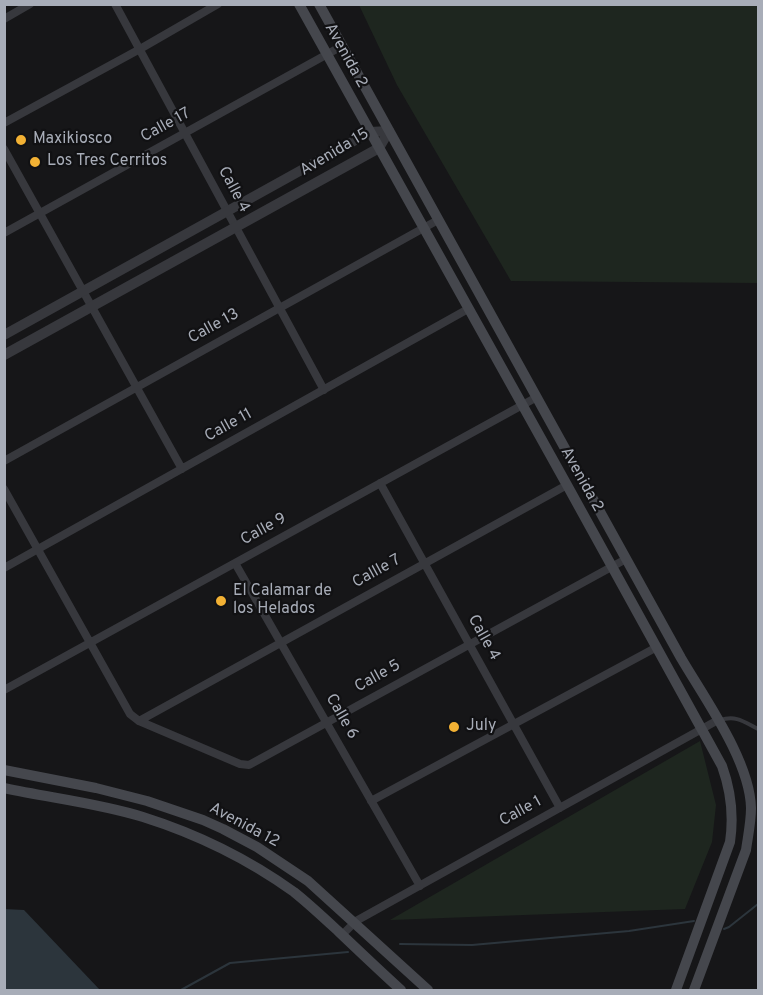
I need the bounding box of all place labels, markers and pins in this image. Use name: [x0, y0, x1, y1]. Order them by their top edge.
place label: Maxikiosco: [33, 130, 112, 150]
marker: Maxikiosco: [14, 133, 28, 147]
place label: Los Tres Cerritos: [47, 152, 167, 172]
marker: Los Tres Cerritos: [28, 155, 42, 169]
place label: El Calamar de los Helados: [233, 582, 332, 620]
marker: El Calamar de los Helados: [214, 594, 228, 608]
place label: July: [466, 717, 496, 737]
marker: July: [447, 720, 461, 734]

